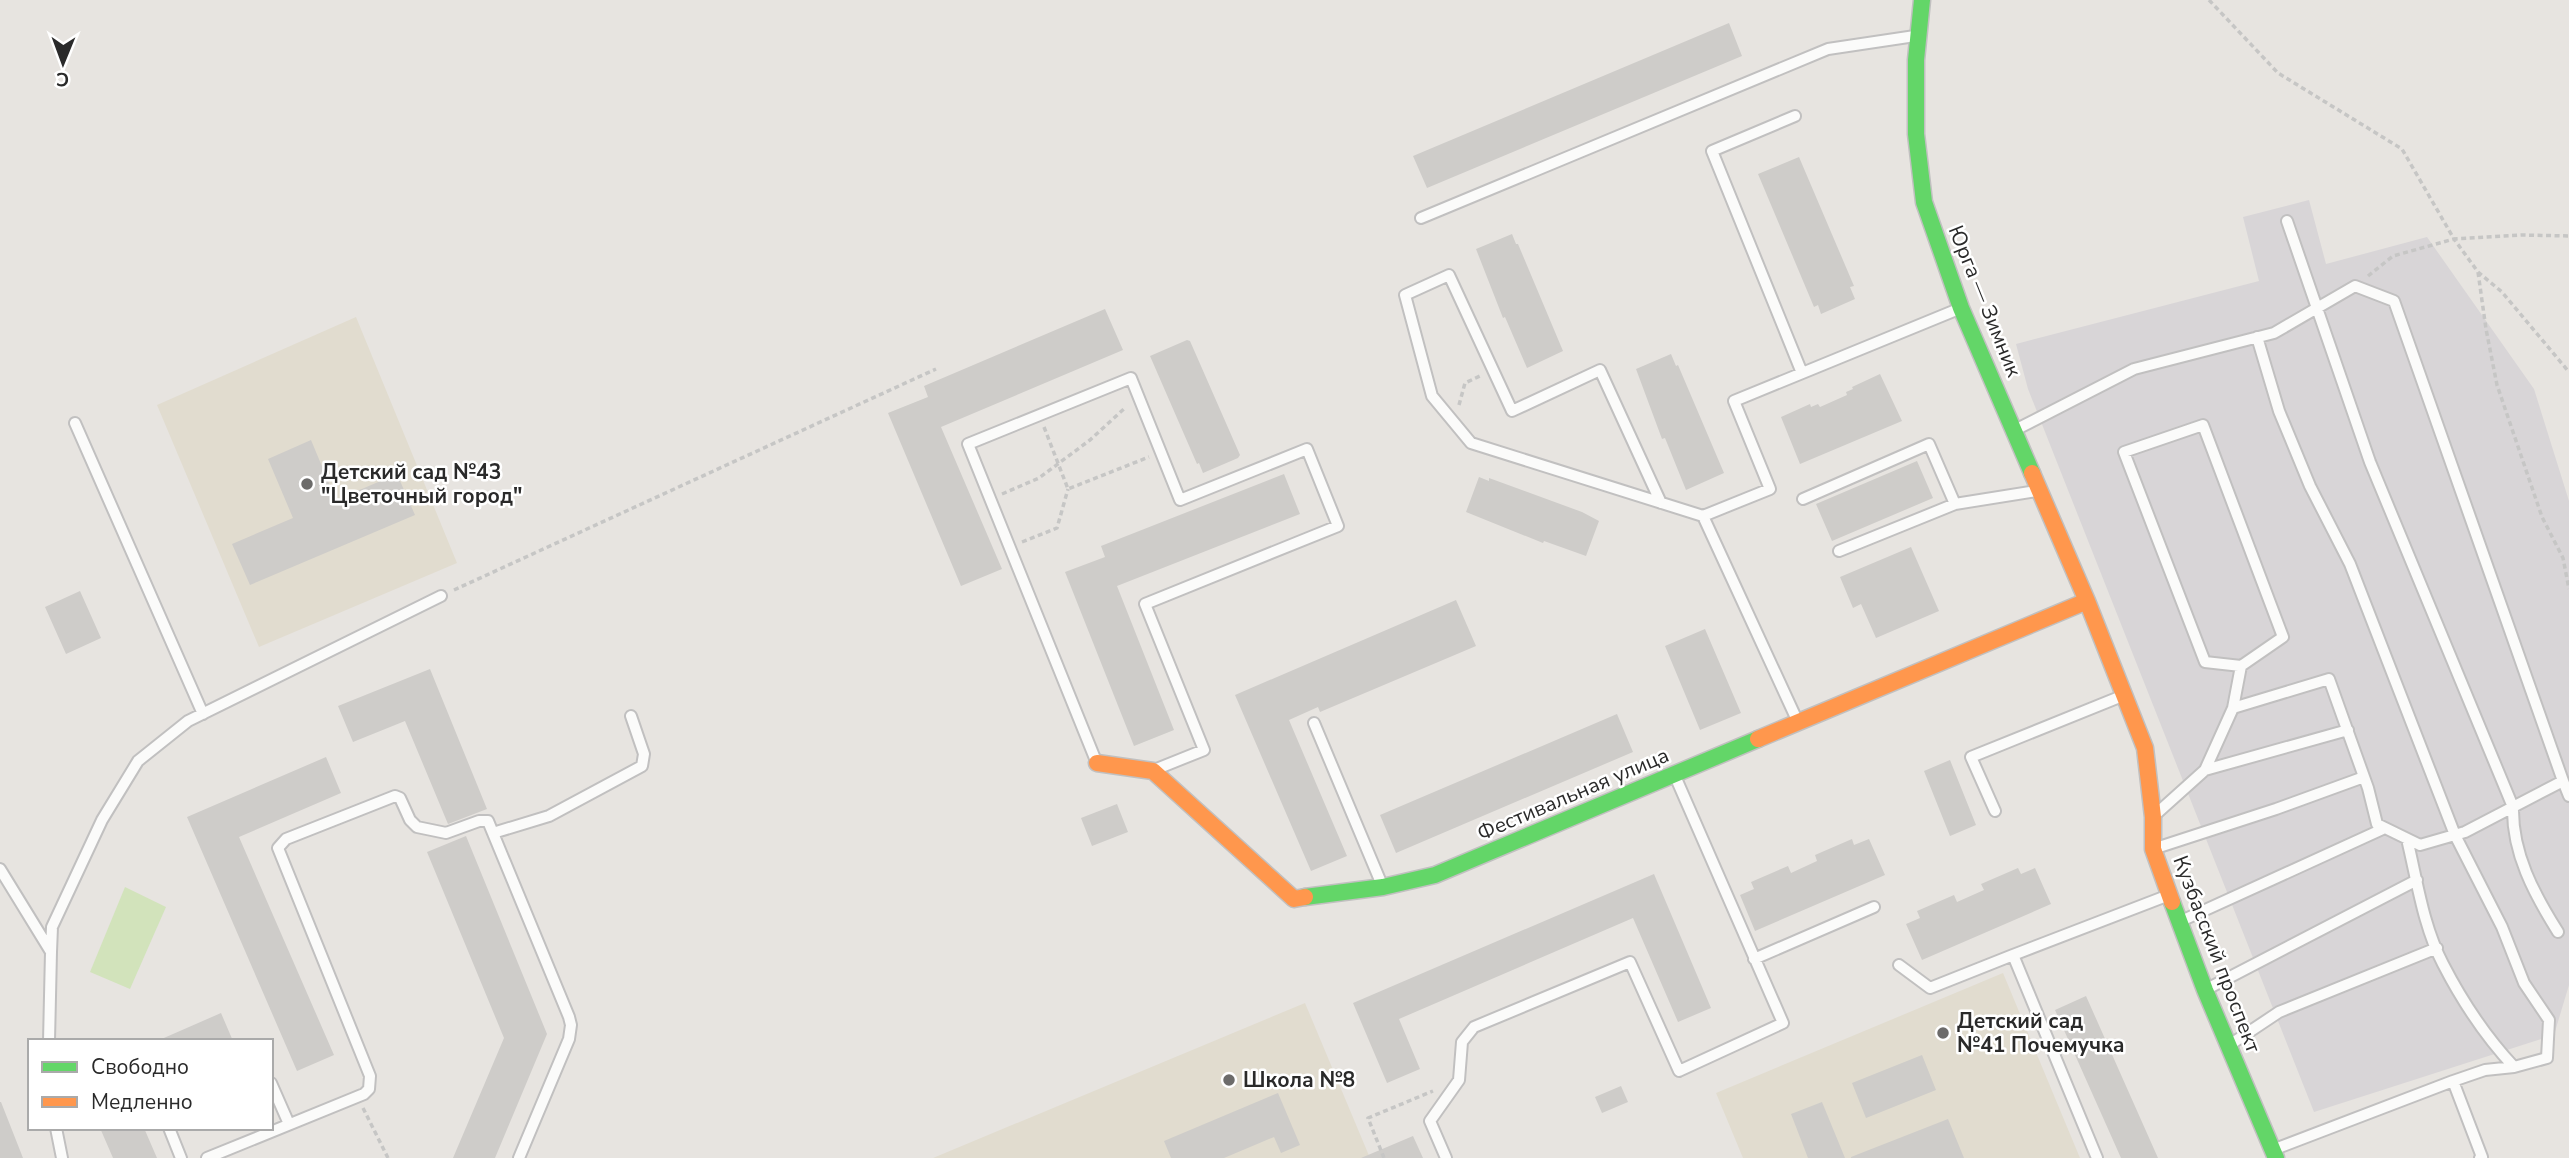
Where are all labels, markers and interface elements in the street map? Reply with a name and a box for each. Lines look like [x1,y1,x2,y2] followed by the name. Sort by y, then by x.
[28,28,98,98] north arrow
[56,66,69,92] text: С
[1942,221,2029,382] street label: Юрга — Зимник
[321,458,522,510] place label: Детский сад №43 "Цветочный город"
[299,476,315,492] marker: Детский сад №43 "Цветочный город"
[1473,741,1673,847] street label: Фестивальная улица
[2166,851,2268,1057] street label: Кузбасский проспект
[1957,1007,2125,1059] place label: Детский сад №41 Почемучка
[1935,1025,1951,1041] marker: Детский сад №41 Почемучка
[28,1039,273,1130] legend
[91,1053,189,1081] text: Свободно
[1243,1066,1355,1094] place label: Школа №8
[1221,1072,1237,1088] marker: Школа №8
[91,1088,193,1116] text: Медленно

